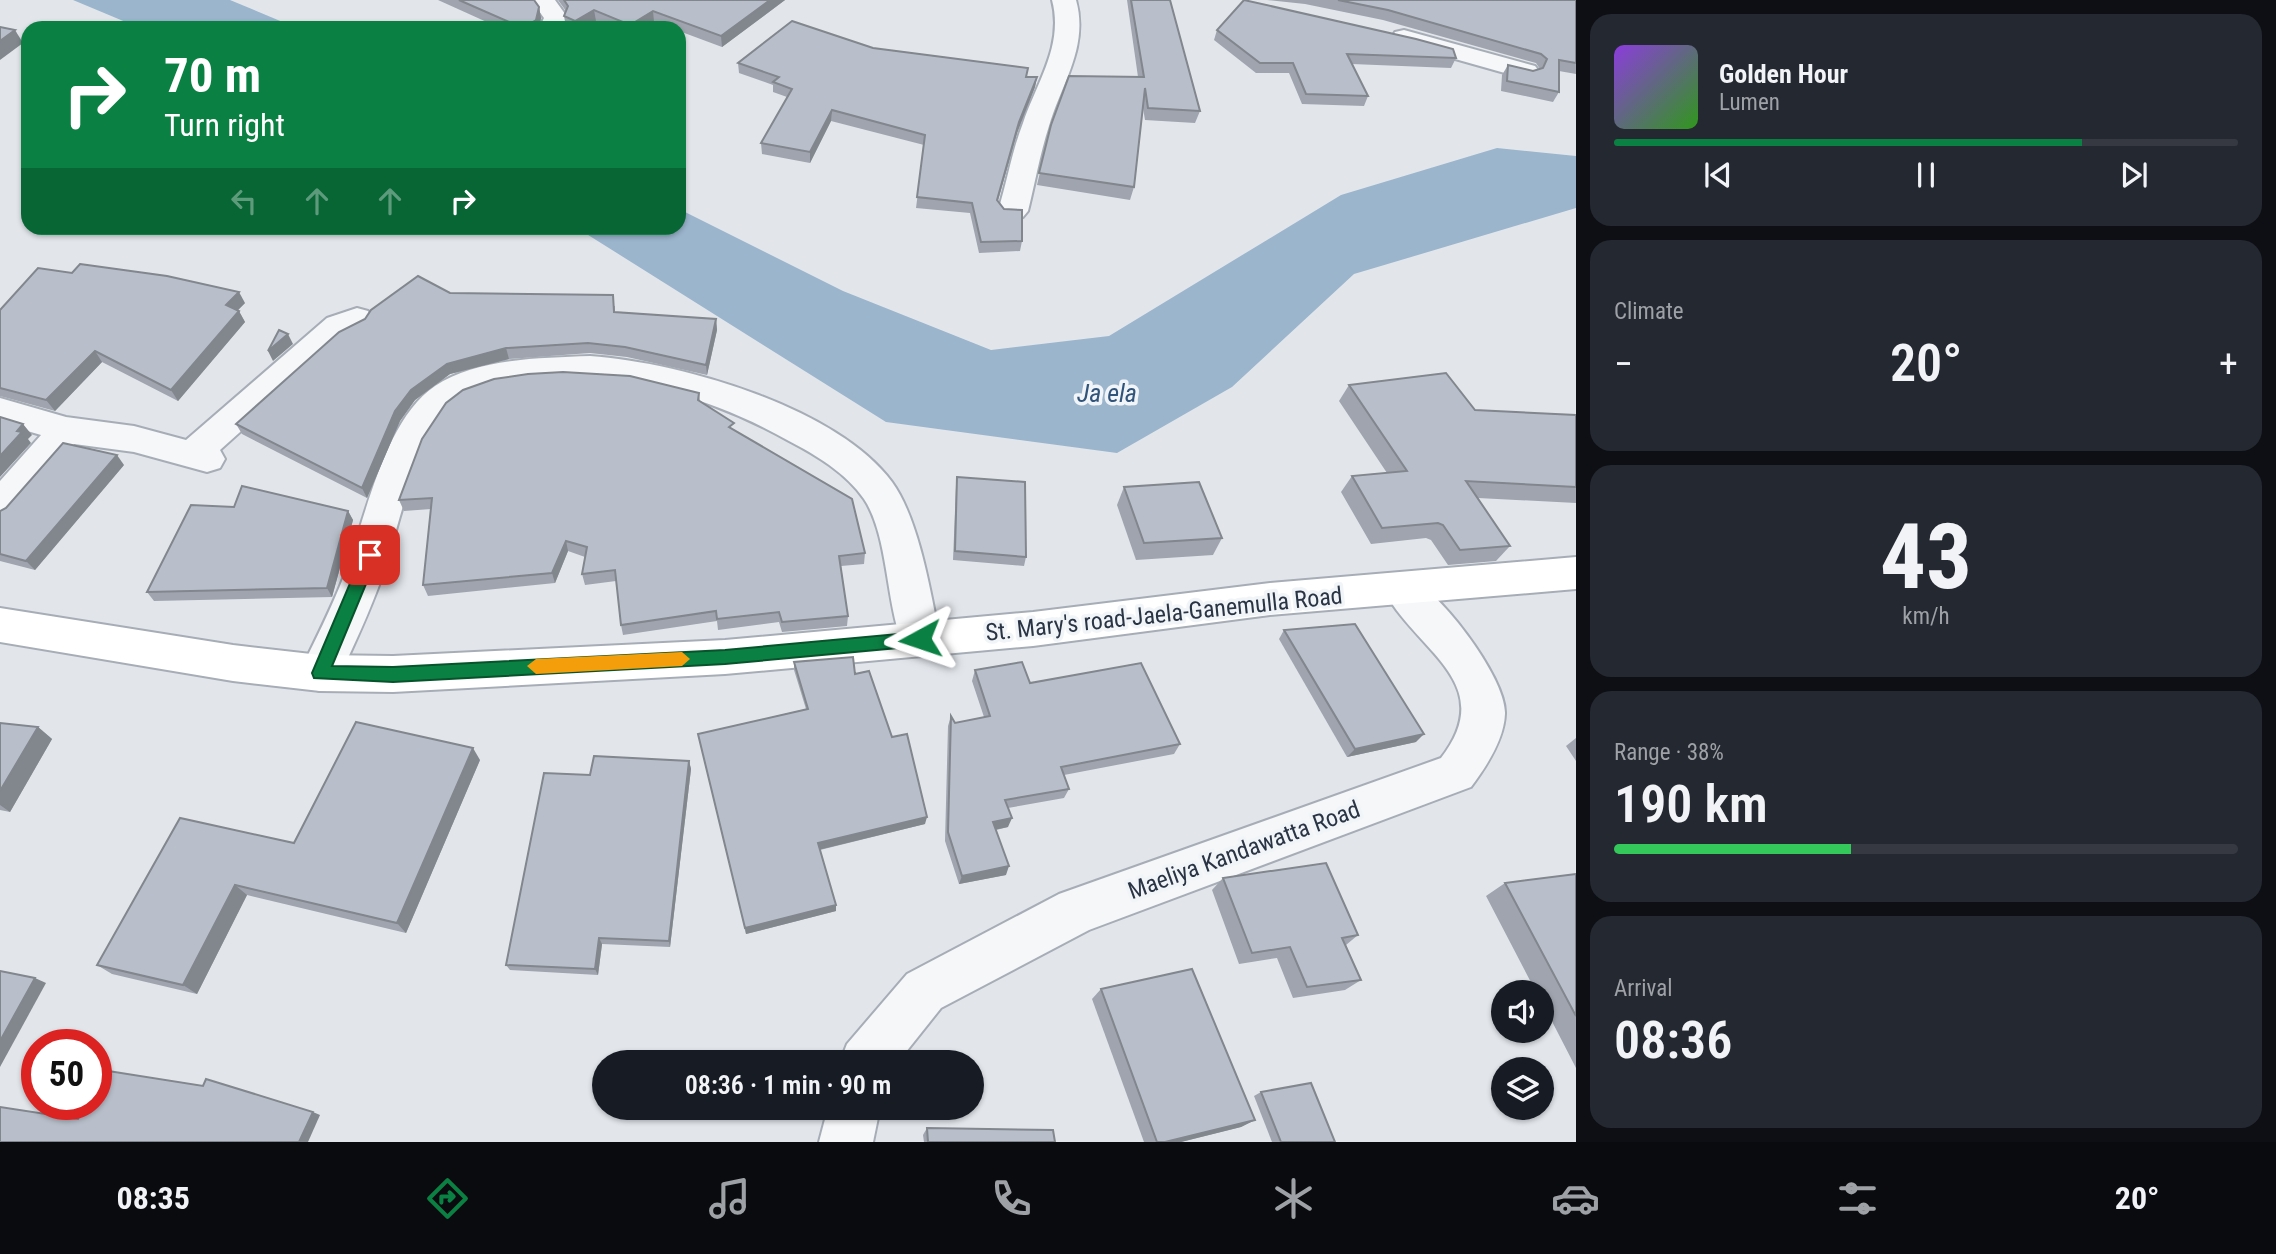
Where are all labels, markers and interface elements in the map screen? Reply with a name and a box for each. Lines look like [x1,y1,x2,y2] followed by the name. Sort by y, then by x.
[164,47,261,104] text: 70 m
[49,49,140,140] icon: right
[1719,59,1848,89] text: Golden Hour
[1719,89,1780,116] text: Lumen
[164,106,285,144] text: Turn right
[1699,156,1737,194] icon: previous
[1907,156,1945,194] icon: pause
[2115,156,2153,194] icon: next
[225,182,263,220] icon: left
[298,182,336,220] icon: ahead
[371,182,409,220] icon: ahead
[444,182,482,220] icon: right
[1614,298,1684,325] text: Climate
[1890,333,1962,394] text: 20°
[1614,342,1633,386] text: −
[2219,342,2238,386] text: +
[1077,378,1137,408] water label: Ja ela
[1880,504,1972,610] text: 43
[340,525,400,585] pin
[351,536,389,574] icon: arrive
[984,581,1344,647] street label: St. Mary's road-Jaela-Ganemulla Road
[883,602,957,676] position arrow
[1902,603,1950,630] text: km/h
[1614,739,1724,766] text: Range · 38%
[1614,774,1768,835] text: 190 km
[1124,795,1364,905] street label: Maeliya Kandawatta Road
[1614,975,1673,1002] text: Arrival
[1491,980,1554,1120] map controls
[1491,980,1554,1043] button: sound
[1614,1010,1732,1071] text: 08:36
[21,1029,112,1120] speed limit sign: 50
[1491,1057,1554,1120] button: layers
[685,1070,891,1100] text: 08:36 · 1 min · 90 m
[423,1174,472,1223] icon: directions
[705,1174,754,1223] icon: music
[987,1174,1036,1223] icon: phone
[1269,1174,1318,1223] icon: climate
[1551,1174,1600,1223] icon: car
[1833,1174,1882,1223] icon: filters
[116,1179,190,1217] text: 08:35
[2115,1179,2159,1217] text: 20°

